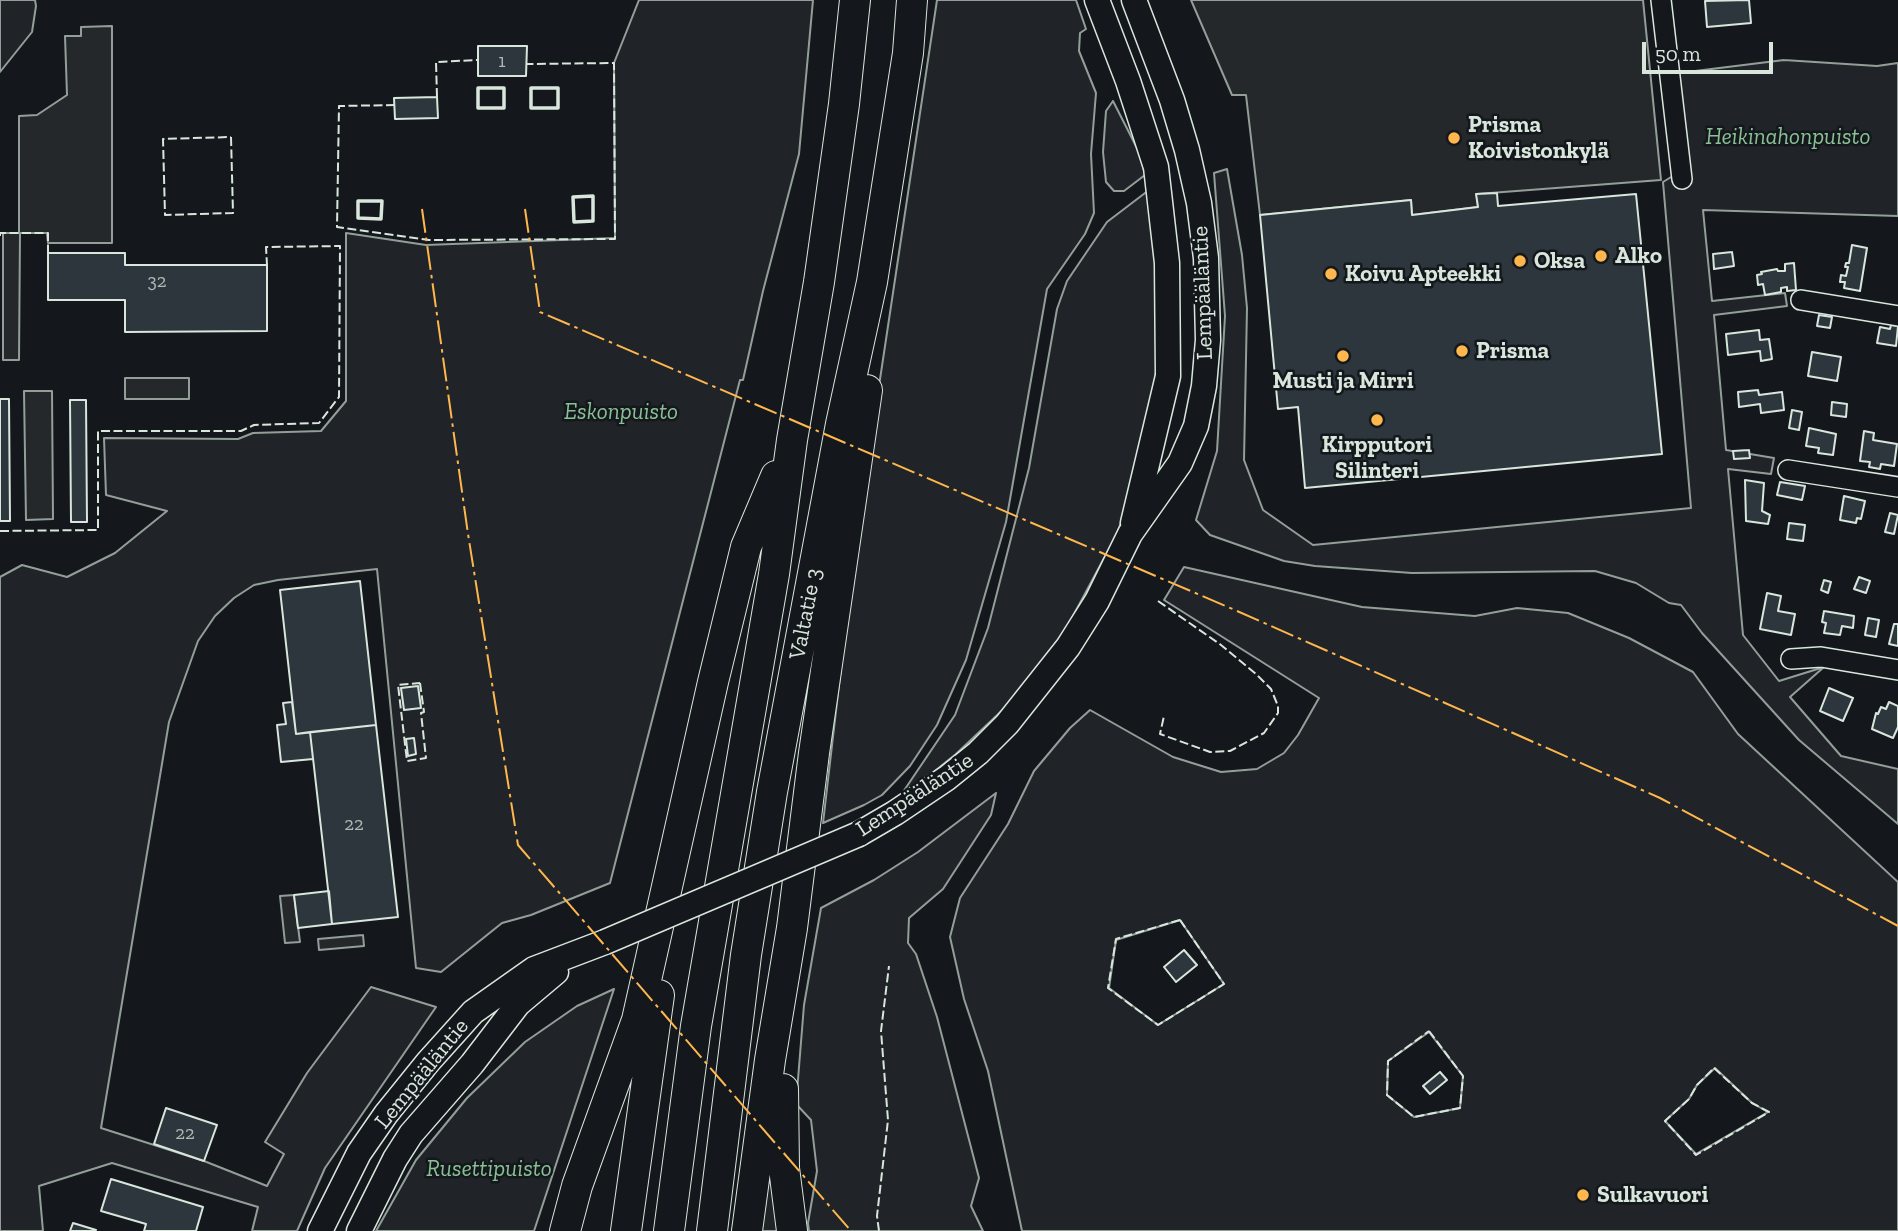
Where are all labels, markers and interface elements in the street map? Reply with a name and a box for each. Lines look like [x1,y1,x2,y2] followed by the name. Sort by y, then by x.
[1646,28,1777,72] scale bar
[1655,41,1701,66] text: 50 m
[498,51,506,73] house number: 1
[1468,111,1609,165] place label: Prisma Koivistonkylä
[1705,123,1871,151] park label: Heikinahonpuisto
[1446,130,1462,146] marker: Prisma Koivistonkylä
[1187,225,1219,361] street label: Lempääläntie
[1615,242,1662,270] place label: Alko
[1534,247,1585,275] place label: Oksa
[1593,248,1609,264] marker: Alko
[1512,253,1528,269] marker: Oksa
[1345,260,1501,288] place label: Koivu Apteekki
[1323,266,1339,282] marker: Koivu Apteekki
[147,271,167,293] house number: 32
[1476,337,1549,365] place label: Prisma
[1454,343,1470,359] marker: Prisma
[1335,348,1351,364] marker: Musti ja Mirri
[1272,367,1414,395] place label: Musti ja Mirri
[564,398,678,426] park label: Eskonpuisto
[1369,412,1385,428] marker: Kirpputori Silinteri
[1322,431,1432,485] place label: Kirpputori Silinteri
[784,566,828,662] street label: Valtatie 3
[851,747,979,843] street label: Lempääläntie
[344,814,364,836] house number: 22
[369,1013,475,1135] street label: Lempääläntie
[175,1123,195,1145] house number: 22
[426,1155,552,1183] park label: Rusettipuisto
[1597,1181,1708,1209] place label: Sulkavuori
[1575,1187,1591,1203] marker: Sulkavuori

